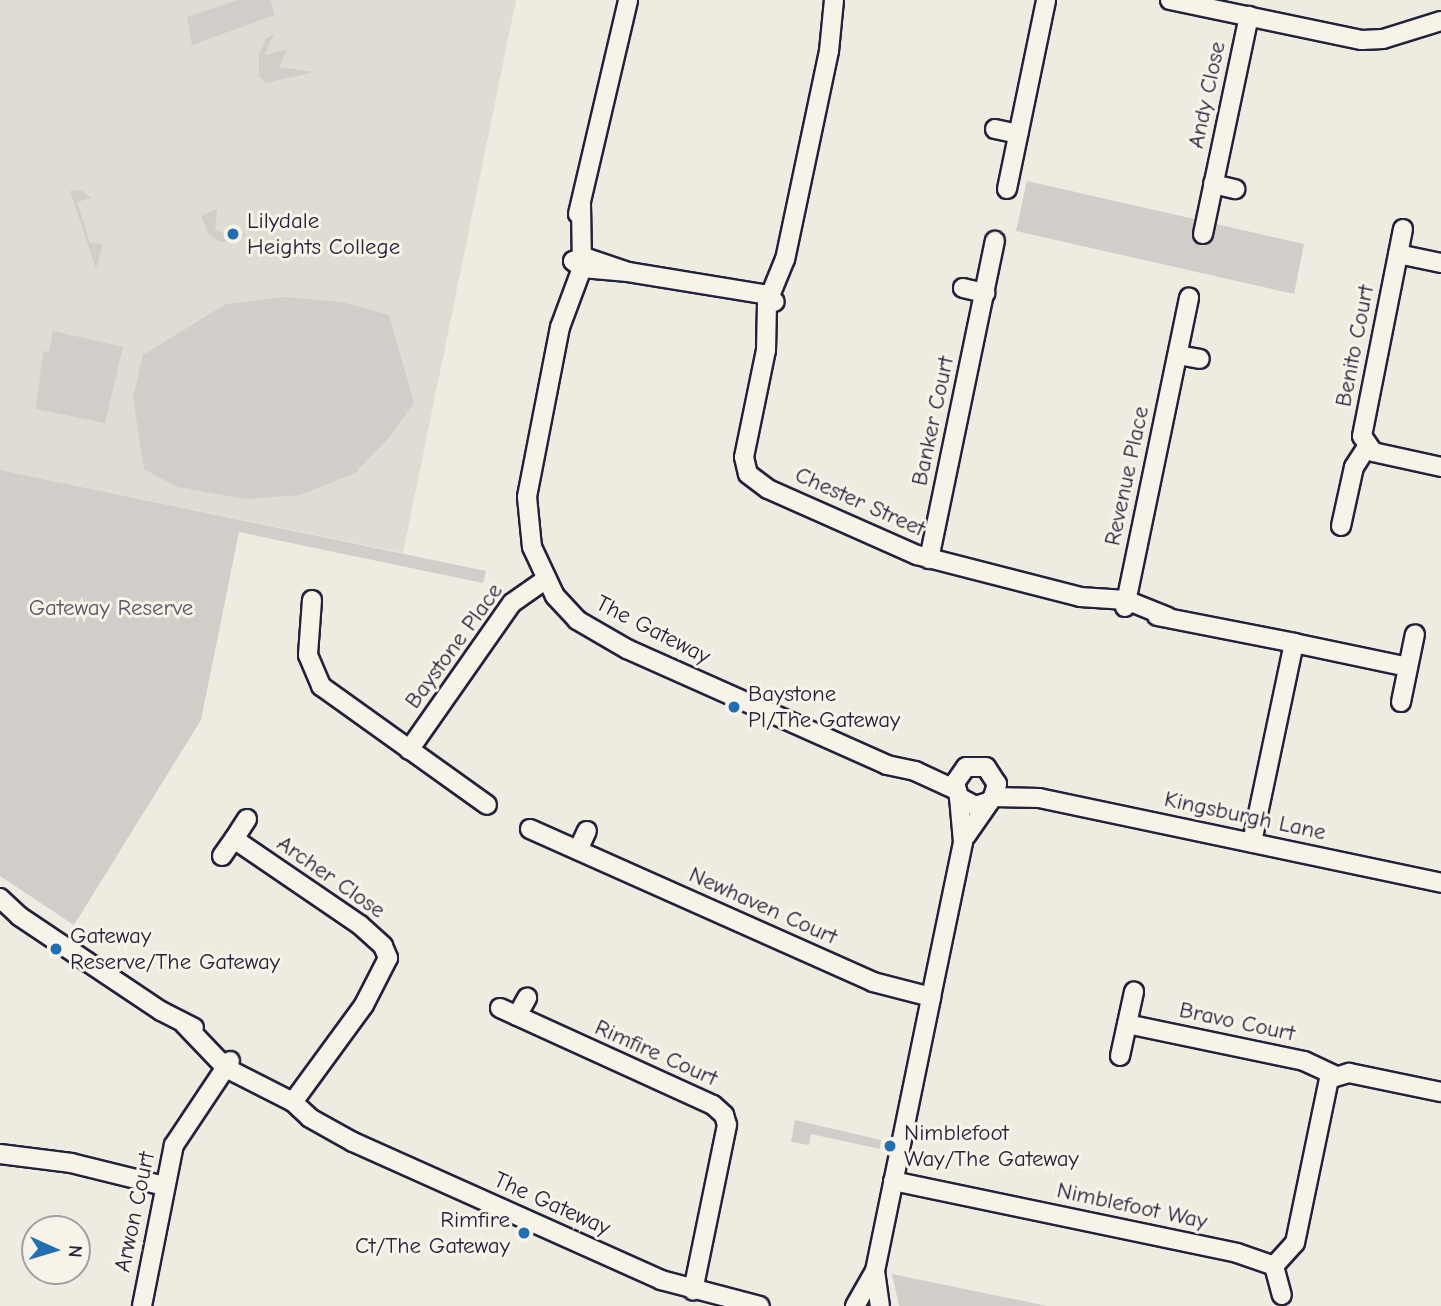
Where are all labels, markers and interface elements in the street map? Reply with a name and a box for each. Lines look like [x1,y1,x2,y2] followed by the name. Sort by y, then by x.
[1182,39,1232,151] street label: Andy Close
[247,207,400,261] place label: Lilydale Heights College
[225,226,241,242] marker: Lilydale Heights College
[1330,283,1380,409] street label: Benito Court
[906,354,960,488] street label: Banker Court
[1099,404,1155,548] street label: Revenue Place
[791,461,929,543] street label: Chester Street
[399,578,509,714] street label: Baystone Place
[591,589,715,671] street label: The Gateway
[29,594,193,622] park label: Gateway Reserve
[748,680,900,734] place label: Baystone Pl/The Gateway
[726,699,742,715] marker: Baystone Pl/The Gateway
[1162,785,1328,847] street label: Kingsburgh Lane
[272,830,390,924] street label: Archer Close
[685,861,841,951] street label: Newhaven Court
[70,922,280,976] place label: Gateway Reserve/The Gateway
[48,941,64,957] marker: Gateway Reserve/The Gateway
[1177,996,1297,1048] street label: Bravo Court
[590,1014,722,1092] street label: Rimfire Court
[904,1119,1079,1173] place label: Nimblefoot Way/The Gateway
[882,1138,898,1154] marker: Nimblefoot Way/The Gateway
[109,1149,161,1275] street label: Arwon Court
[489,1166,615,1242] street label: The Gateway
[1054,1177,1210,1235] street label: Nimblefoot Way
[355,1206,510,1260] place label: Rimfire Ct/The Gateway
[21,1215,91,1285] north arrow
[516,1225,532,1241] marker: Rimfire Ct/The Gateway
[64,1244,86,1258] text: N

